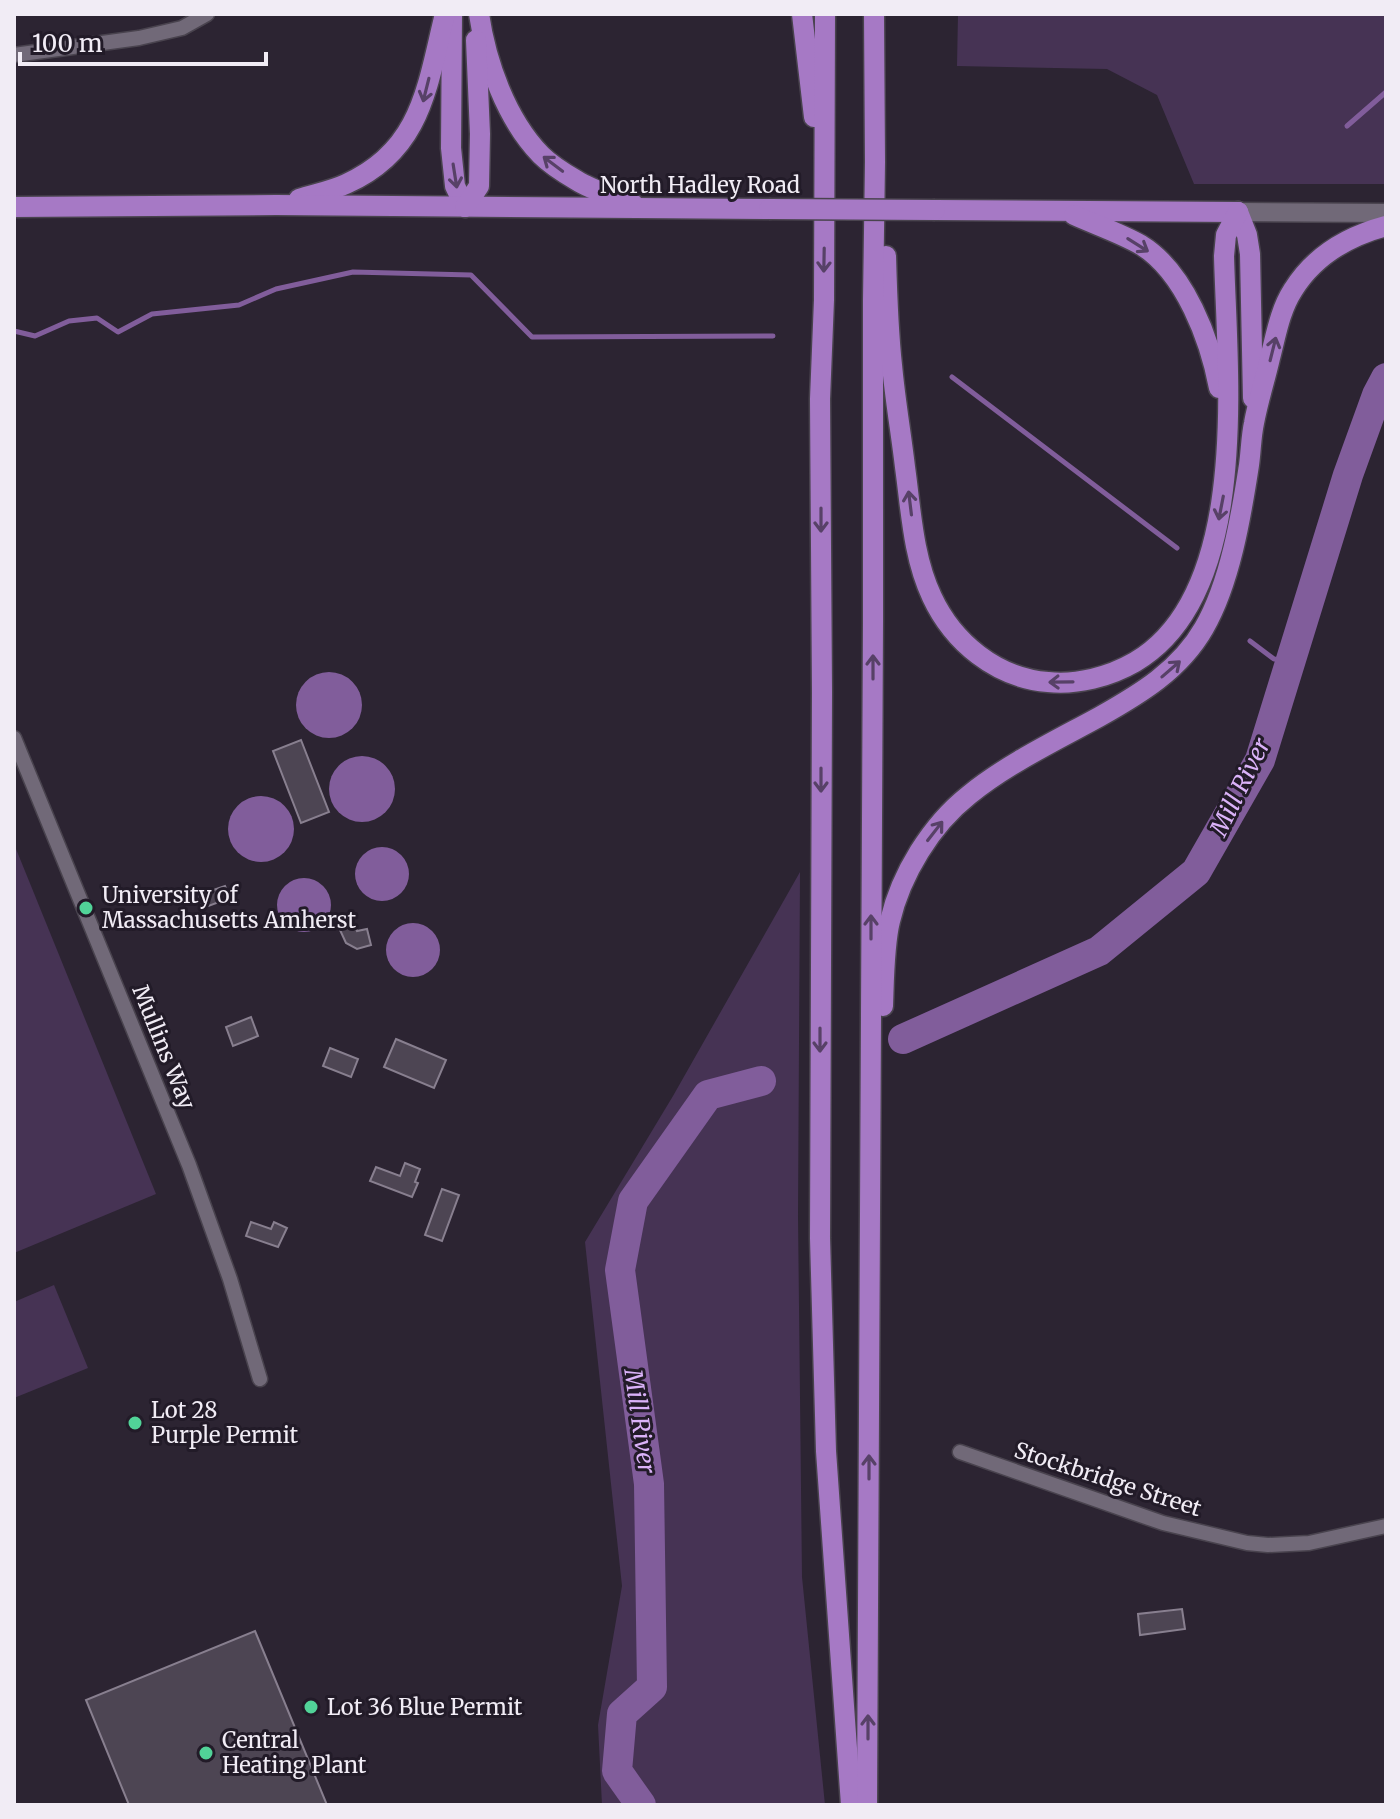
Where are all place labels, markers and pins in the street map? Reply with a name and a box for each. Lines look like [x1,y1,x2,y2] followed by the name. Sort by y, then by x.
[102,881,356,934] place label: University of Massachusetts Amherst
[77,899,95,917] marker: University of Massachusetts Amherst
[151,1396,299,1449] place label: Lot 28 Purple Permit
[126,1414,144,1432] marker: Lot 28 Purple Permit
[327,1693,523,1721] place label: Lot 36 Blue Permit
[302,1698,320,1716] marker: Lot 36 Blue Permit
[222,1726,367,1779] place label: Central Heating Plant
[197,1744,215,1762] marker: Central Heating Plant

